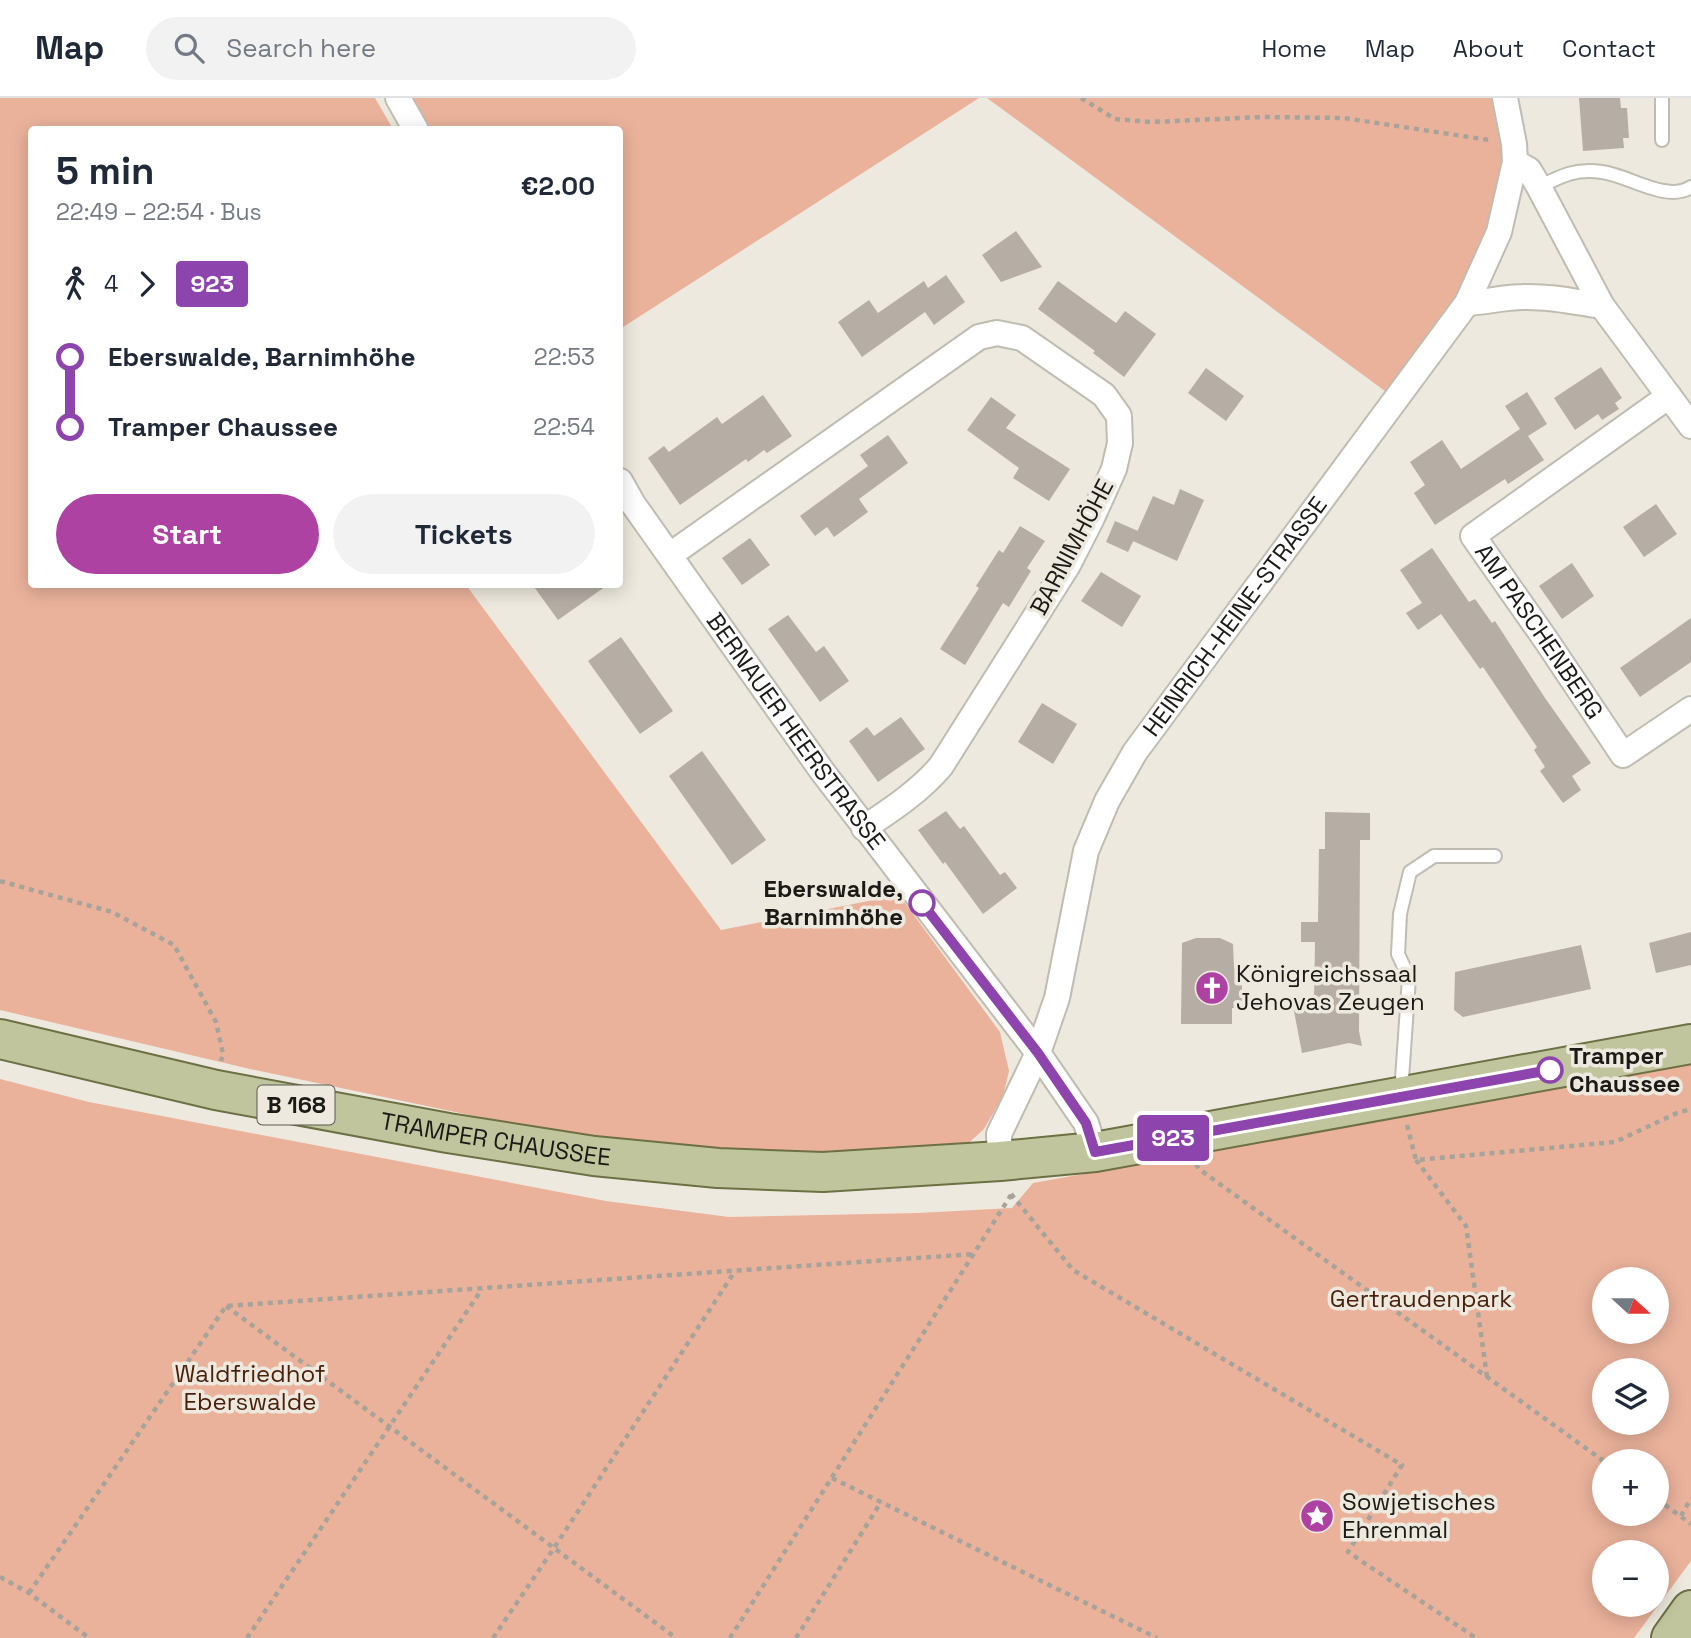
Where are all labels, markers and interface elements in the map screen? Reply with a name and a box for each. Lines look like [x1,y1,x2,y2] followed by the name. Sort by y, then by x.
[146,17,636,80] search box
[35,27,104,69] text: Map
[170,29,208,67] icon: search
[226,31,376,65] text: Search here
[1261,33,1327,64] text: Home
[1365,33,1415,64] text: Map
[1453,33,1524,64] text: About
[1562,33,1656,64] text: Contact
[56,147,154,195] text: 5 min
[521,169,595,203] text: €2.00
[56,197,262,227] text: 22:49 – 22:54 · Bus
[56,265,94,303] icon: walk
[128,265,166,303] icon: forward
[190,268,234,299] text: 923
[104,269,118,299] text: 4
[108,340,416,374] text: Eberswalde, Barnimhöhe
[534,342,595,372] text: 22:53
[108,410,338,444] text: Tramper Chaussee
[533,412,595,442] text: 22:54
[1023,473,1120,620] street label: BARNIMHÖHE
[1136,490,1334,742] street label: HEINRICH-HEINE-STRASSE
[56,494,319,574] button: Start
[333,494,595,574] button: Tickets
[1468,538,1610,725] street label: AM PASCHENBERG
[700,607,893,856] street label: BERNAUER HEERSTRASSE
[764,873,903,932] place label: Eberswalde, Barnimhöhe
[909,890,935,916] marker: Eberswalde, Barnimhöhe
[1236,958,1425,1017] place label: Königreichssaal Jehovas Zeugen
[1193,969,1231,1007] church icon: Königreichssaal Jehovas Zeugen
[1569,1040,1680,1099] place label: Tramper Chaussee
[1537,1057,1563,1083] marker: Tramper Chaussee
[258,1086,334,1124] road number: B 168
[378,1105,612,1173] street label: TRAMPER CHAUSSEE
[1133,1115,1213,1161] line badge: 923
[1151,1122,1195,1153] text: 923
[1592,1267,1670,1344] north arrow
[1592,1267,1669,1617] map controls
[1330,1283,1512,1314] park label: Gertraudenpark
[175,1358,325,1417] park label: Waldfriedhof Eberswalde
[1592,1358,1669,1435] button: layers
[1592,1449,1669,1526] button: +
[1342,1486,1496,1545] place label: Sowjetisches Ehrenmal
[1298,1497,1336,1535] place icon: Sowjetisches Ehrenmal
[1592,1540,1669,1617] button: −

